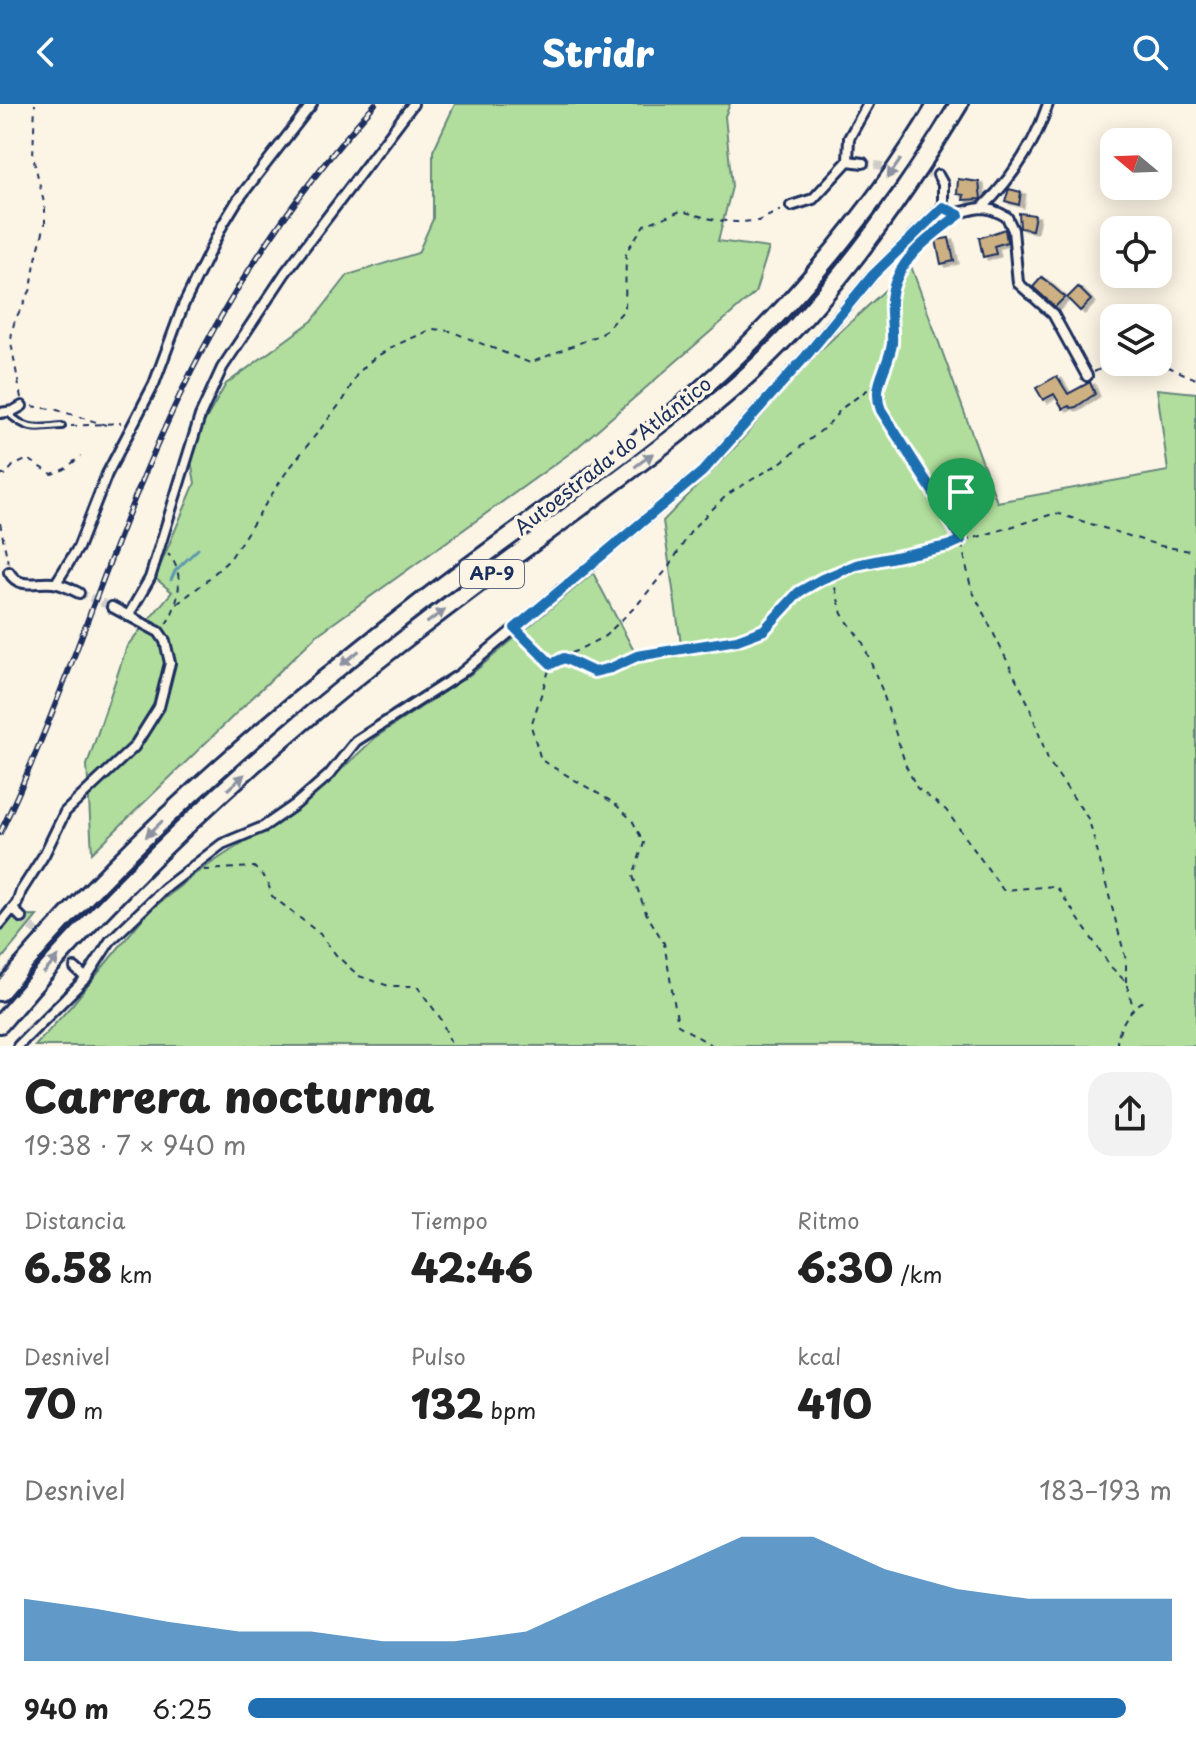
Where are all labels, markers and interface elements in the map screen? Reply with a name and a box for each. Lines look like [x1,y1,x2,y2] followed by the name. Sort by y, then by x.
[542,25,654,79] text: Stridr
[24,30,68,74] icon: back
[1128,30,1172,74] icon: search
[1100,128,1172,200] north arrow
[1100,128,1172,376] map controls
[887,158,902,179] one-way arrow
[1100,216,1172,288] button: locate
[1100,304,1172,376] button: layers
[507,369,717,542] street label: Autoestrada do Atlántico
[633,452,655,468] one-way arrow
[927,458,995,540] pin
[939,470,983,514] icon: arrive
[460,560,524,588] road number: AP-9
[426,609,446,625] one-way arrow
[340,649,360,666] one-way arrow
[226,773,246,791] one-way arrow
[145,819,164,838] one-way arrow
[42,955,60,974] one-way arrow
[24,1062,435,1128] text: Carrera nocturna
[1088,1072,1172,1156] button: share
[24,1125,246,1164] text: 19:38 · 7 × 940 m
[24,1203,126,1236] text: Distancia
[411,1203,488,1236] text: Tiempo
[797,1203,859,1236] text: Ritmo
[24,1236,112,1297] text: 6.58
[411,1236,533,1297] text: 42:46
[797,1236,893,1297] text: 6:30
[112,1257,153,1290] text: km
[893,1257,943,1290] text: /km
[24,1339,110,1372] text: Desnivel
[411,1339,466,1372] text: Pulso
[797,1339,841,1372] text: kcal
[24,1372,76,1433] text: 70
[411,1372,484,1433] text: 132
[797,1372,872,1433] text: 410
[76,1393,103,1426] text: m
[484,1393,536,1426] text: bpm
[24,1470,125,1509] text: Desnivel
[1039,1470,1172,1509] text: 183–193 m
[24,1689,109,1728] text: 940 m
[152,1689,212,1728] text: 6:25

